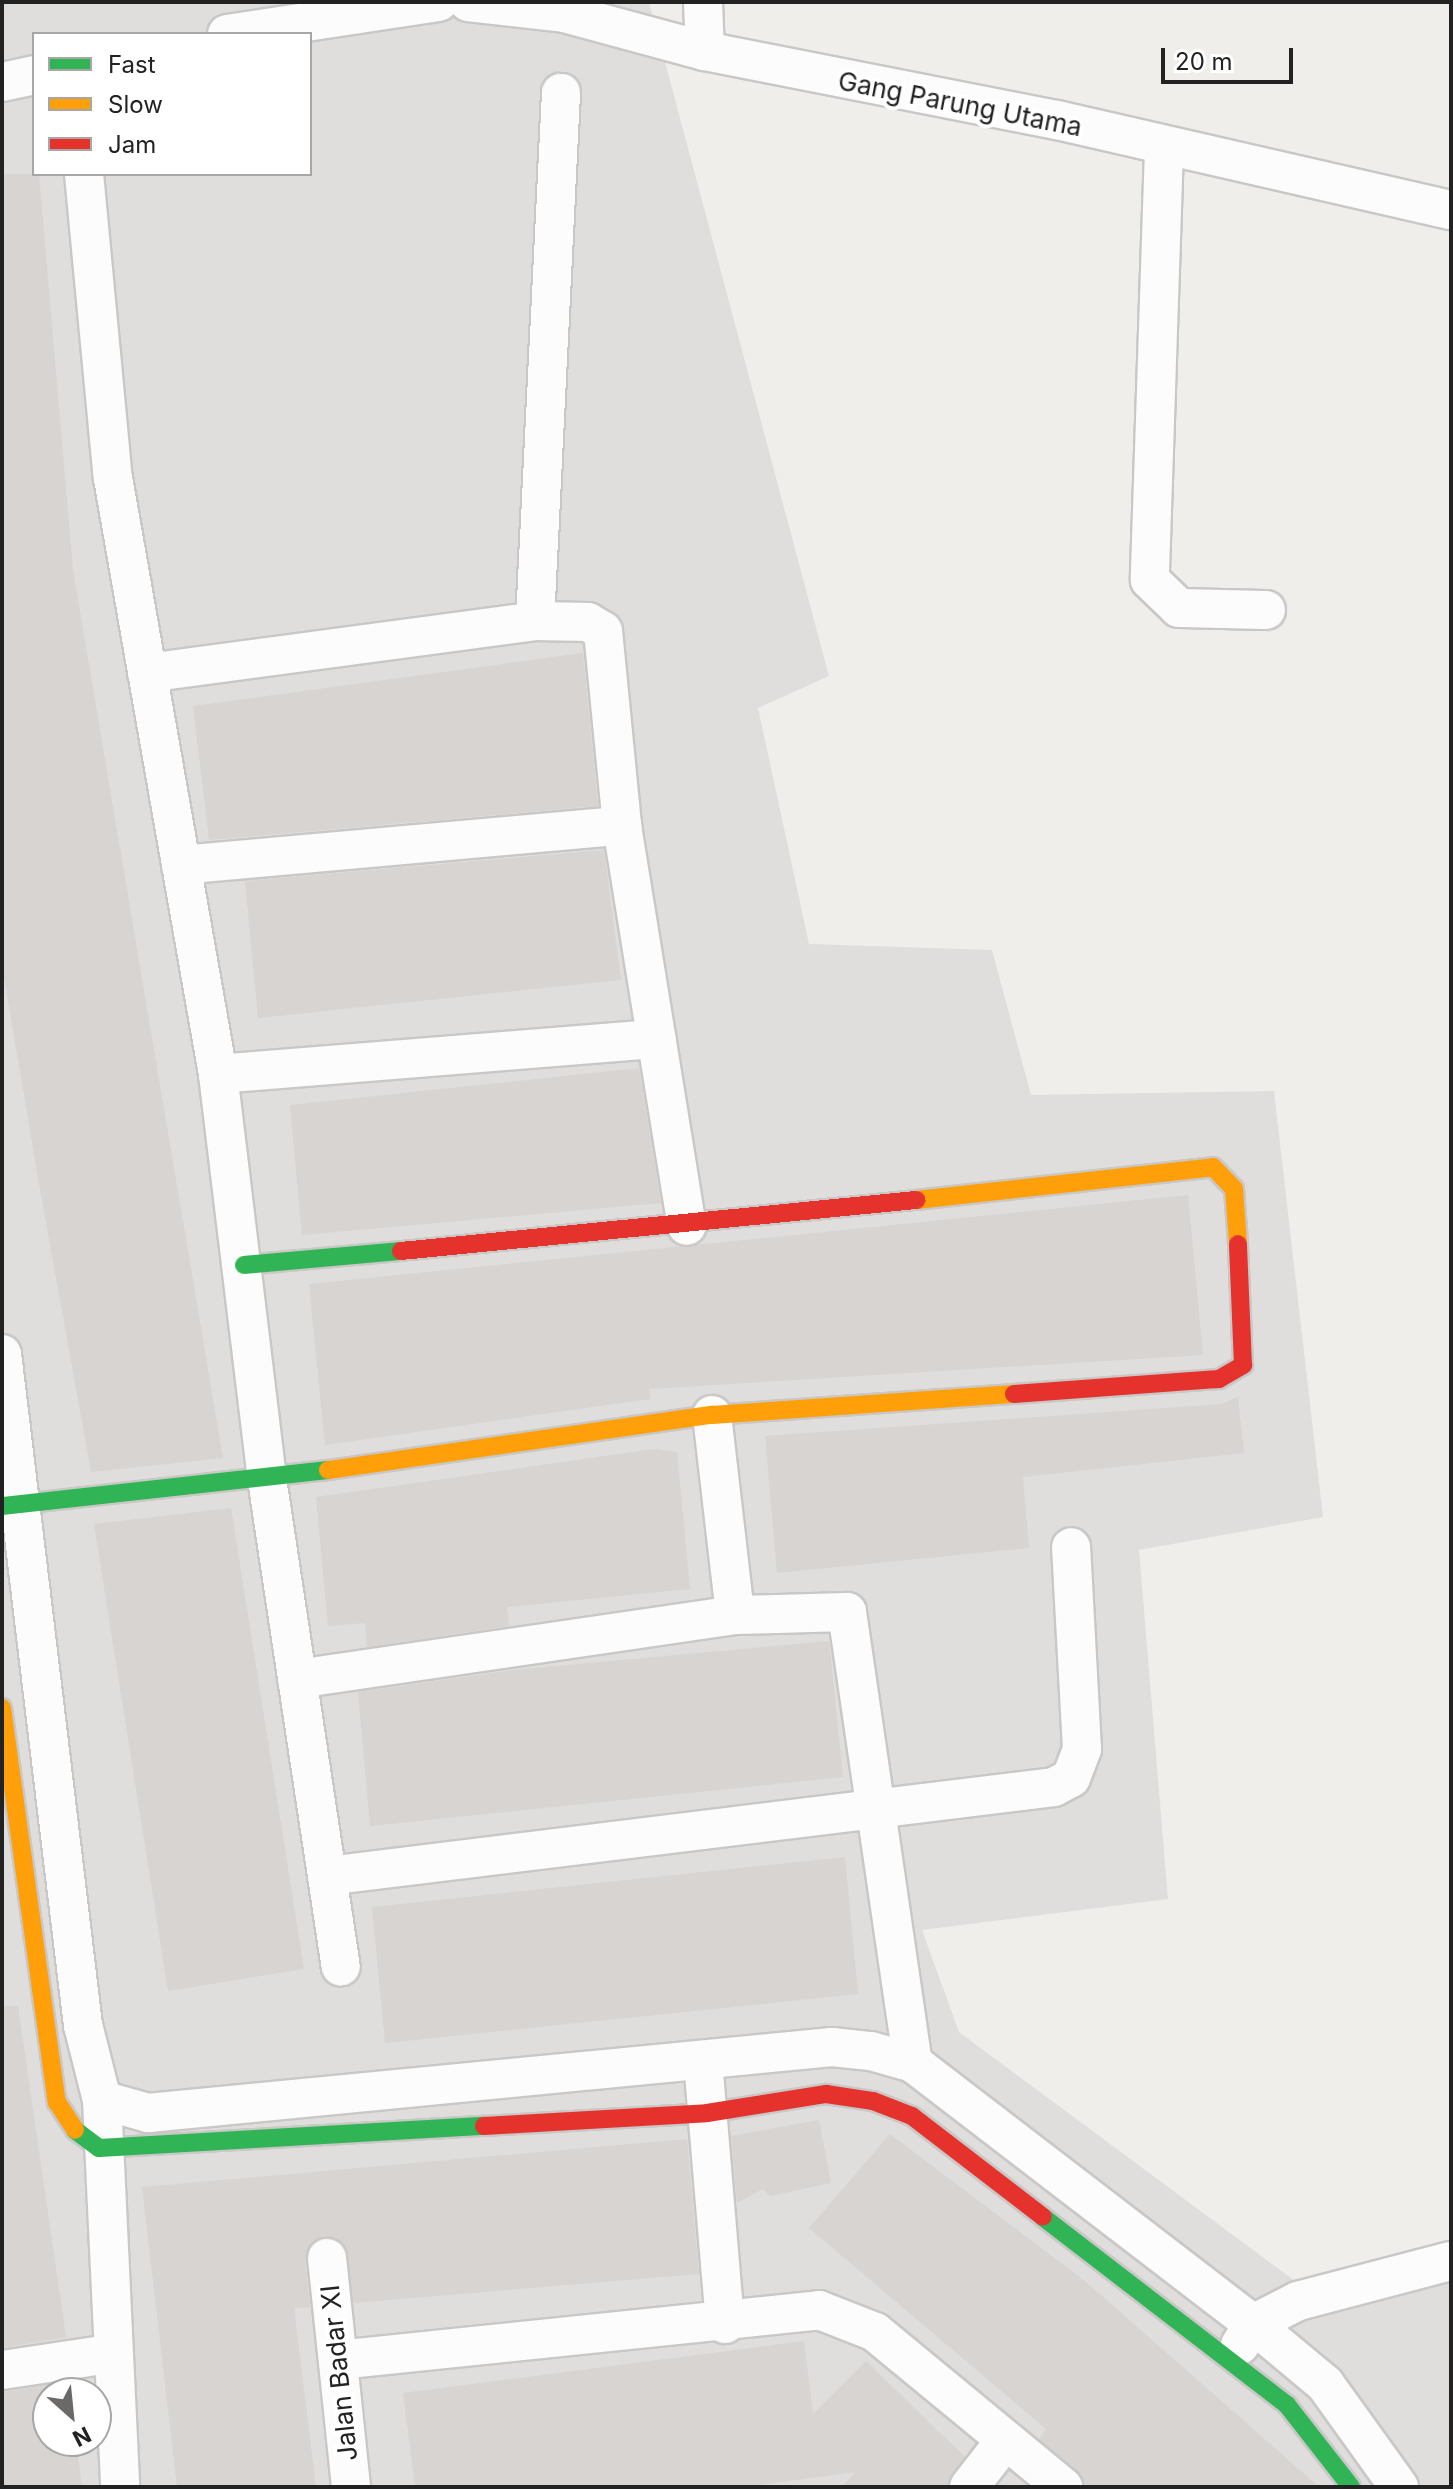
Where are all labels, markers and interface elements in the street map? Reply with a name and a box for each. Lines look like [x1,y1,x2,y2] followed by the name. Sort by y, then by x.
[32,32,312,176] legend
[1165,32,1297,82] scale bar
[1175,47,1233,76] text: 20 m
[108,50,156,79] text: Fast
[836,65,1084,143] street label: Gang Parung Utama
[108,90,163,119] text: Slow
[108,130,156,159] text: Jam
[314,2283,364,2463] street label: Jalan Badar XI
[32,2377,112,2457] north arrow
[69,2421,95,2452] text: N

